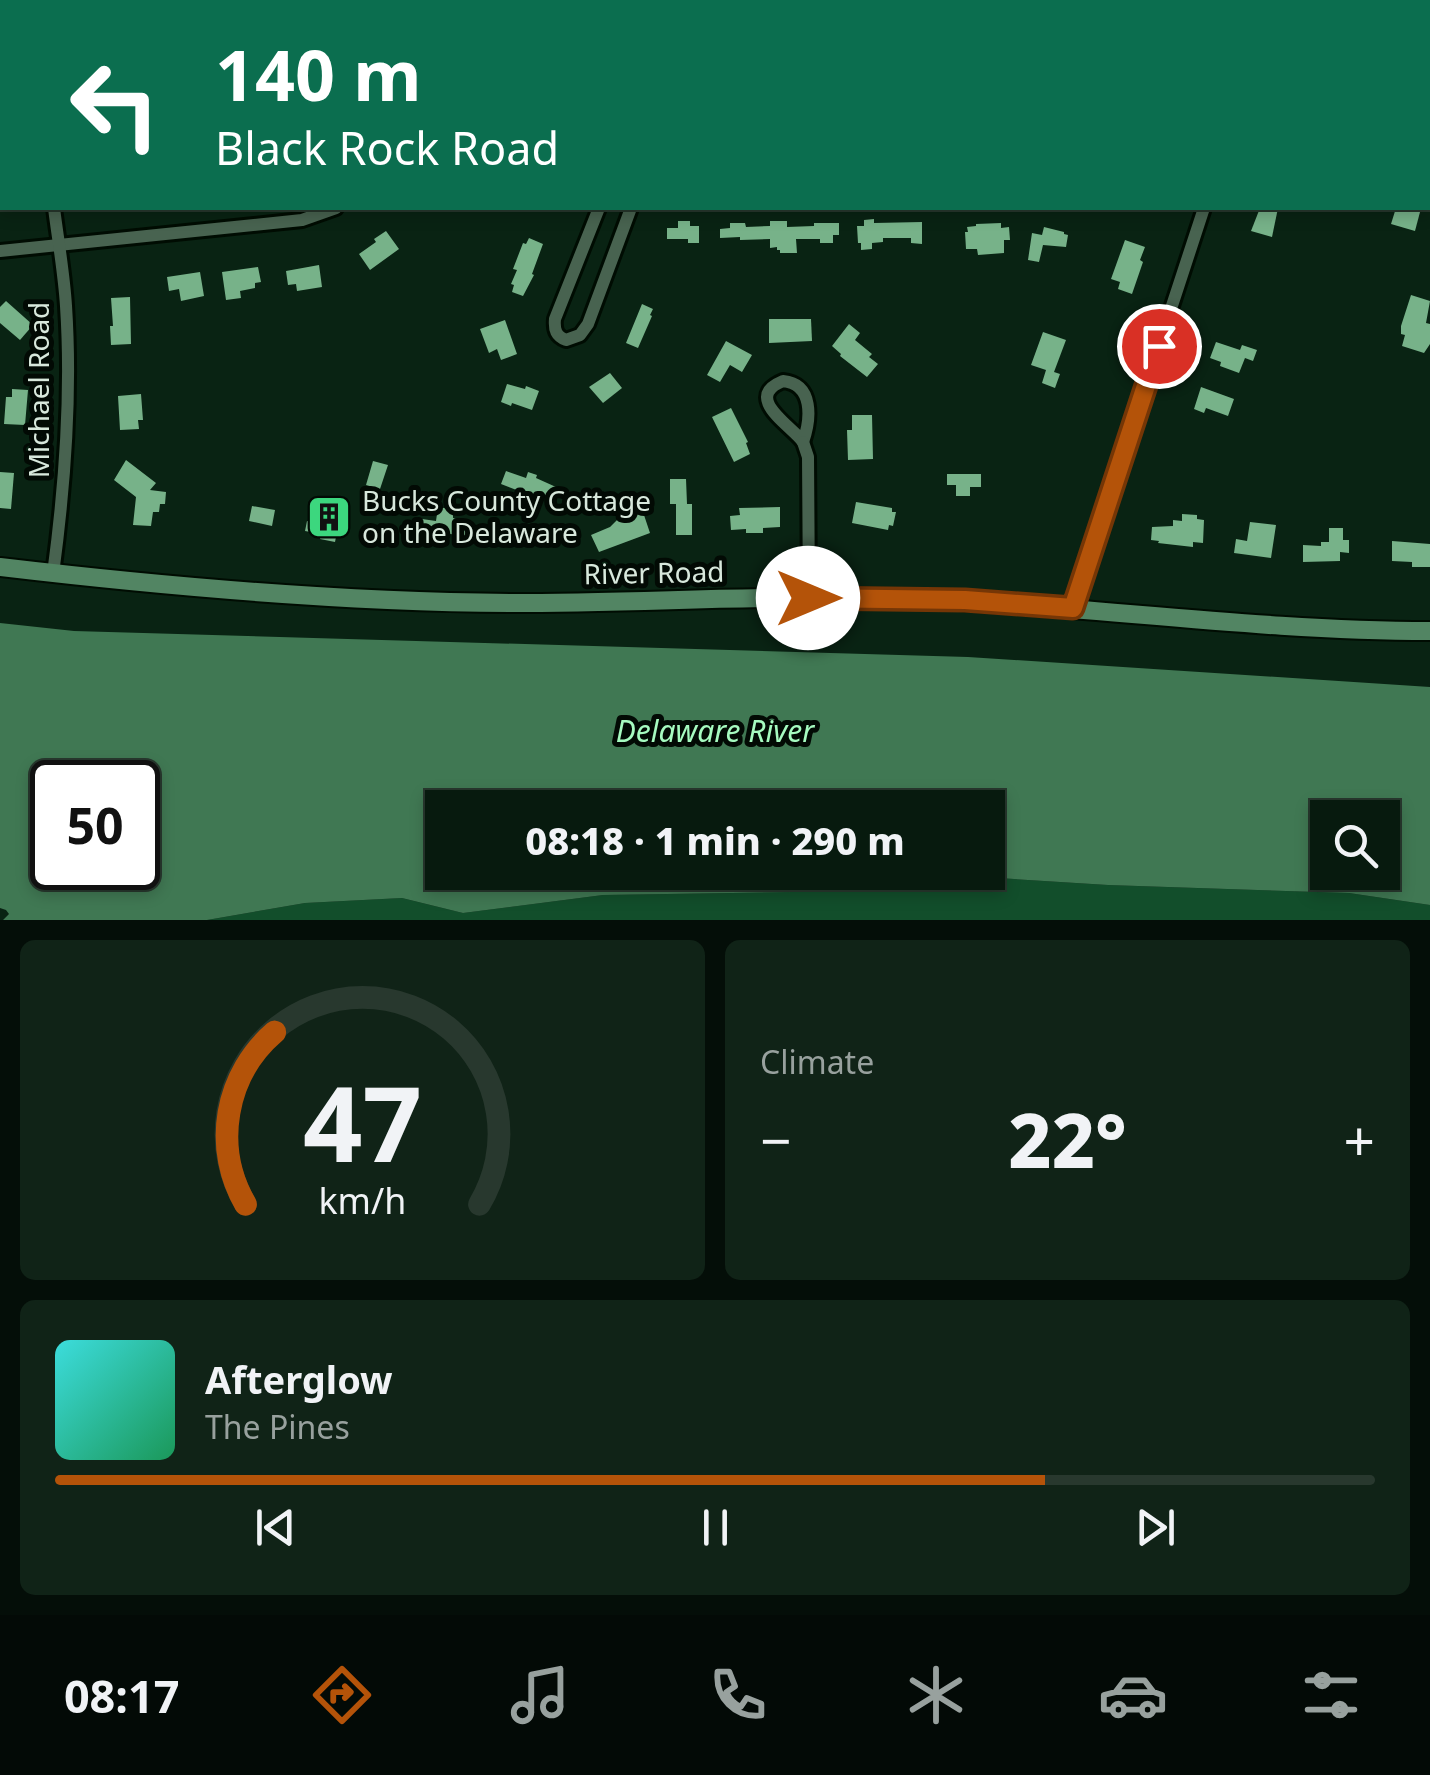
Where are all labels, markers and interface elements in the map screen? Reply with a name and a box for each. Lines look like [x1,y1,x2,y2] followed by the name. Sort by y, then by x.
[215,26,422,122] text: 140 m
[50,40,180,170] icon: left
[215,117,559,178] text: Black Rock Road
[19,302,57,478] street label: Michael Road
[1117,304,1202,389] pin
[1132,319,1187,374] icon: arrive
[362,481,651,551] place label: Bucks County Cottage on the Delaware
[306,494,352,540] building icon: Bucks County Cottage on the Delaware
[756,546,860,650] position arrow
[583,552,725,592] street label: River Road
[616,710,815,751] water label: Delaware River
[30,760,160,890] speed limit sign: 50
[1310,800,1400,890] map controls
[1310,800,1400,890] button: search
[525,814,905,866] text: 08:18 · 1 min · 290 m
[760,1040,874,1083] text: Climate
[303,1051,422,1192] text: 47
[1008,1088,1127,1190] text: 22°
[760,1102,791,1177] text: −
[1344,1102,1375,1177] text: +
[319,1176,406,1224] text: km/h
[205,1353,393,1405] text: Afterglow
[205,1405,350,1448] text: The Pines
[248,1500,303,1555] icon: previous
[688,1500,743,1555] icon: pause
[1128,1500,1183,1555] icon: next
[307,1660,377,1730] icon: directions
[505,1660,575,1730] icon: music
[703,1660,773,1730] icon: phone
[901,1660,971,1730] icon: climate
[1098,1660,1168,1730] icon: car
[1296,1660,1366,1730] icon: filters
[64,1665,179,1726] text: 08:17

